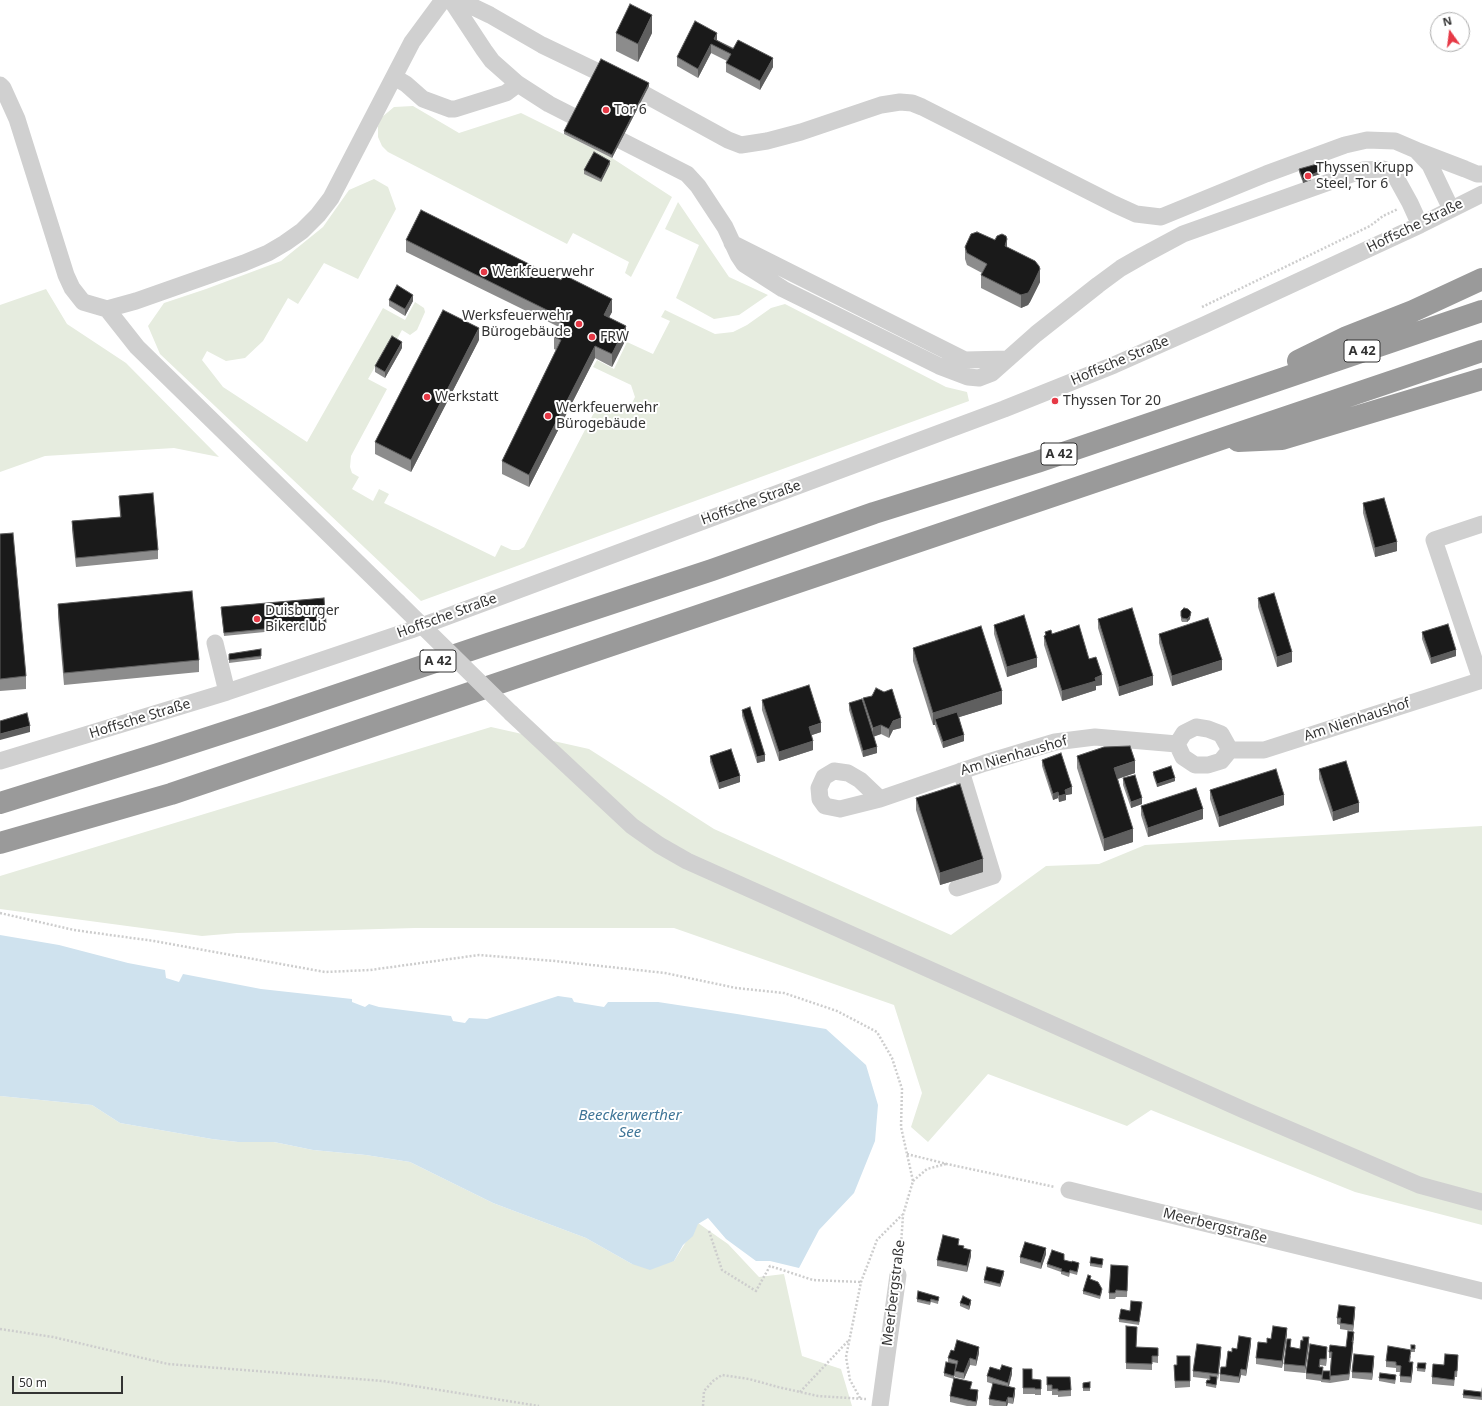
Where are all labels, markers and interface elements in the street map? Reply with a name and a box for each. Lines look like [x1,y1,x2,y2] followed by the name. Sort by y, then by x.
[1430,12,1470,52] north arrow
[1441,12,1453,29] text: N
[614,102,647,118] place label: Tor 6
[601,105,611,115] marker: Tor 6
[1316,160,1413,192] place label: Thyssen Krupp Steel, Tor 6
[1303,171,1313,181] marker: Thyssen Krupp Steel, Tor 6
[1364,195,1466,257] street label: Hoffsche Straße
[492,264,594,280] place label: Werkfeuerwehr
[479,267,489,277] marker: Werkfeuerwehr
[462,308,571,340] place label: Werksfeuerwehr Bürogebäude
[574,319,584,329] marker: Werksfeuerwehr Bürogebäude
[600,329,629,345] place label: FRW
[587,332,597,342] marker: FRW
[1068,333,1172,389] street label: Hoffsche Straße
[1344,340,1380,362] road number: A 42
[435,389,499,405] place label: Werkstatt
[422,392,432,402] marker: Werkstatt
[1063,393,1161,409] place label: Thyssen Tor 20
[1050,396,1060,406] marker: Thyssen Tor 20
[556,400,658,432] place label: Werkfeuerwehr Bürogebäude
[543,411,553,421] marker: Werkfeuerwehr Bürogebäude
[1041,443,1077,465] road number: A 42
[699,477,803,529] street label: Hoffsche Straße
[395,590,499,642] street label: Hoffsche Straße
[265,603,339,636] place label: Duisburger Bikerclub
[252,614,262,624] marker: Duisburger Bikerclub
[420,650,456,672] road number: A 42
[1302,695,1412,745] street label: Am Nienhaushof
[87,696,193,742] street label: Hoffsche Straße
[959,733,1069,779] street label: Am Nienhaushof
[579,1107,681,1142] water label: Beeckerwerther See
[1161,1205,1269,1247] street label: Meerbergstraße
[879,1239,909,1347] street label: Meerbergstraße
[14,1368,125,1394] scale bar
[19,1374,47,1391] text: 50 m

